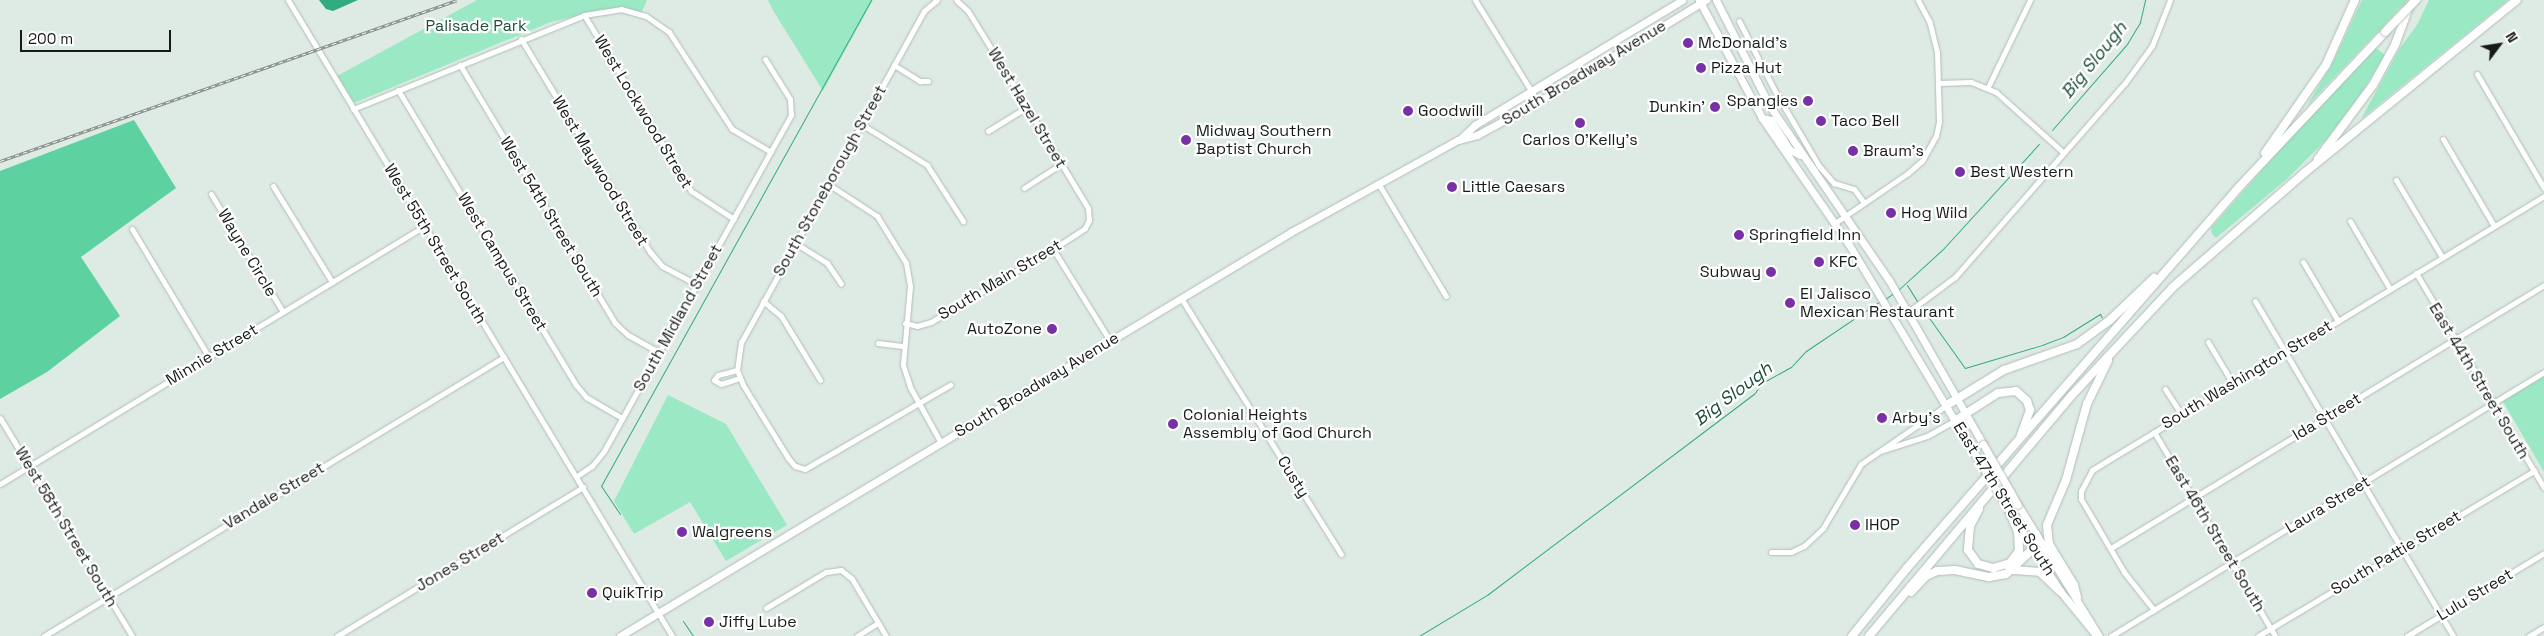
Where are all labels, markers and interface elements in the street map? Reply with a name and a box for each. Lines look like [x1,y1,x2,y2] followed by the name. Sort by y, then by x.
[426,16,526,36] park label: Palisade Park
[1498,16,1670,130] street label: South Broadway Avenue
[2056,17,2132,103] water label: Big Slough
[22,20,174,52] scale bar
[2474,20,2524,70] north arrow
[28,29,73,48] text: 200 m
[2502,29,2522,46] text: N
[590,32,696,192] street label: West Lockwood Street
[1698,33,1788,53] place label: McDonald's
[1682,37,1694,49] marker: McDonald's
[983,44,1071,172] street label: West Hazel Street
[1711,58,1782,78] place label: Pizza Hut
[1695,62,1707,74] marker: Pizza Hut
[769,82,891,280] street label: South Stoneborough Street
[1727,91,1798,111] place label: Spangles
[548,93,652,249] street label: West Maywood Street
[1802,95,1814,107] marker: Spangles
[1649,97,1705,117] place label: Dunkin'
[1418,101,1483,121] place label: Goodwill
[1709,101,1721,113] marker: Dunkin'
[1402,105,1414,117] marker: Goodwill
[1831,111,1899,131] place label: Taco Bell
[1815,115,1827,127] marker: Taco Bell
[1574,117,1586,129] marker: Carlos O'Kelly's
[1196,121,1332,159] place label: Midway Southern Baptist Church
[1522,130,1638,150] place label: Carlos O'Kelly's
[496,133,606,301] street label: West 54th Street South
[1180,134,1192,146] marker: Midway Southern Baptist Church
[1863,141,1924,161] place label: Braum's
[1847,145,1859,157] marker: Braum's
[380,161,490,327] street label: West 55th Street South
[1970,162,2074,182] place label: Best Western
[1954,166,1966,178] marker: Best Western
[1462,177,1565,197] place label: Little Caesars
[1446,181,1458,193] marker: Little Caesars
[453,189,551,335] street label: West Campus Street
[1901,203,1968,223] place label: Hog Wild
[213,206,281,300] street label: Wayne Circle
[1885,207,1897,219] marker: Hog Wild
[1749,225,1861,245] place label: Springfield Inn
[1733,229,1745,241] marker: Springfield Inn
[935,236,1065,324] street label: South Main Street
[630,241,726,395] street label: South Midland Street
[1829,252,1858,272] place label: KFC
[1813,256,1825,268] marker: KFC
[1700,262,1761,282] place label: Subway
[1765,266,1777,278] marker: Subway
[1800,284,1955,322] place label: El Jalisco Mexican Restaurant
[1784,297,1796,309] marker: El Jalisco Mexican Restaurant
[2425,299,2533,463] street label: East 44th Street South
[2158,316,2336,434] street label: South Washington Street
[967,319,1042,339] place label: AutoZone
[163,320,261,390] street label: Minnie Street
[1046,323,1058,335] marker: AutoZone
[951,328,1123,442] street label: South Broadway Avenue
[1689,357,1777,431] water label: Big Slough
[2289,389,2365,445] street label: Ida Street
[1183,405,1372,443] place label: Colonial Heights Assembly of God Church
[1892,408,1941,428] place label: Arby's
[1876,412,1888,424] marker: Arby's
[1167,418,1179,430] marker: Colonial Heights Assembly of God Church
[1949,419,2059,579] street label: East 47th Street South
[11,443,121,611] street label: West 58th Street South
[1273,453,1313,501] street label: Custy
[2161,453,2269,615] street label: East 46th Street South
[220,458,328,534] street label: Vandale Street
[2282,472,2374,538] street label: Laura Street
[2327,507,2465,599] street label: South Pattie Street
[1865,515,1900,535] place label: IHOP
[1849,519,1861,531] marker: IHOP
[692,522,772,542] place label: Walgreens
[676,526,688,538] marker: Walgreens
[412,528,508,596] street label: Jones Street
[2434,565,2516,625] street label: Lulu Street
[602,583,663,603] place label: QuikTrip
[586,587,598,599] marker: QuikTrip
[719,612,797,632] place label: Jiffy Lube
[703,616,715,628] marker: Jiffy Lube

